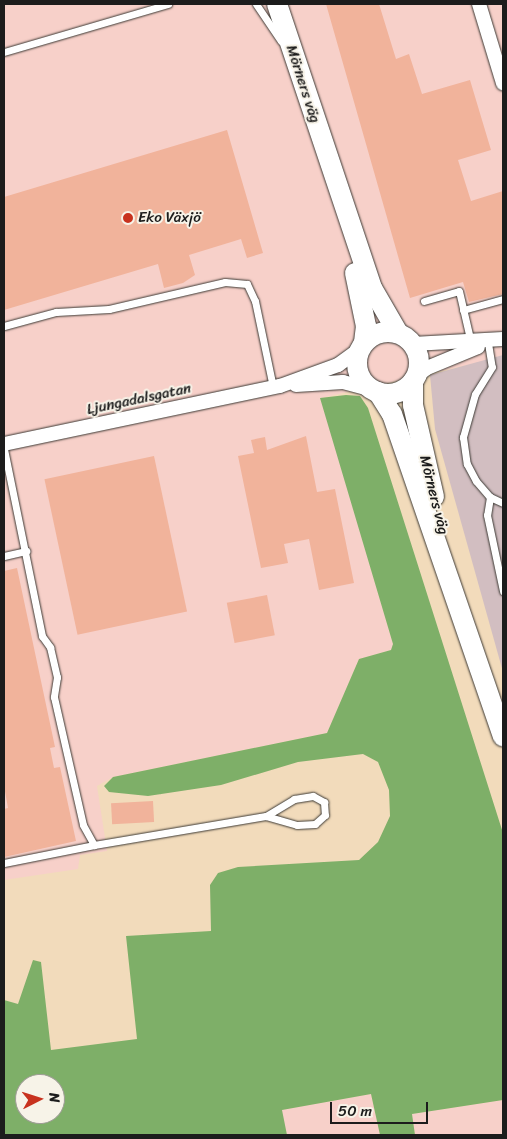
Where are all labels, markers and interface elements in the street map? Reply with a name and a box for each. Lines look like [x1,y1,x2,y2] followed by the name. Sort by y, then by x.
[282,43,324,125] street label: Mörners väg
[138,209,201,227] place label: Eko Växjö
[122,212,134,224] marker: Eko Växjö
[85,379,193,419] street label: Ljungadalsgatan
[415,454,453,536] street label: Mörners väg
[15,1074,65,1124] north arrow
[42,1092,67,1104] text: N
[332,1092,430,1124] scale bar
[338,1098,372,1124] text: 50 m

